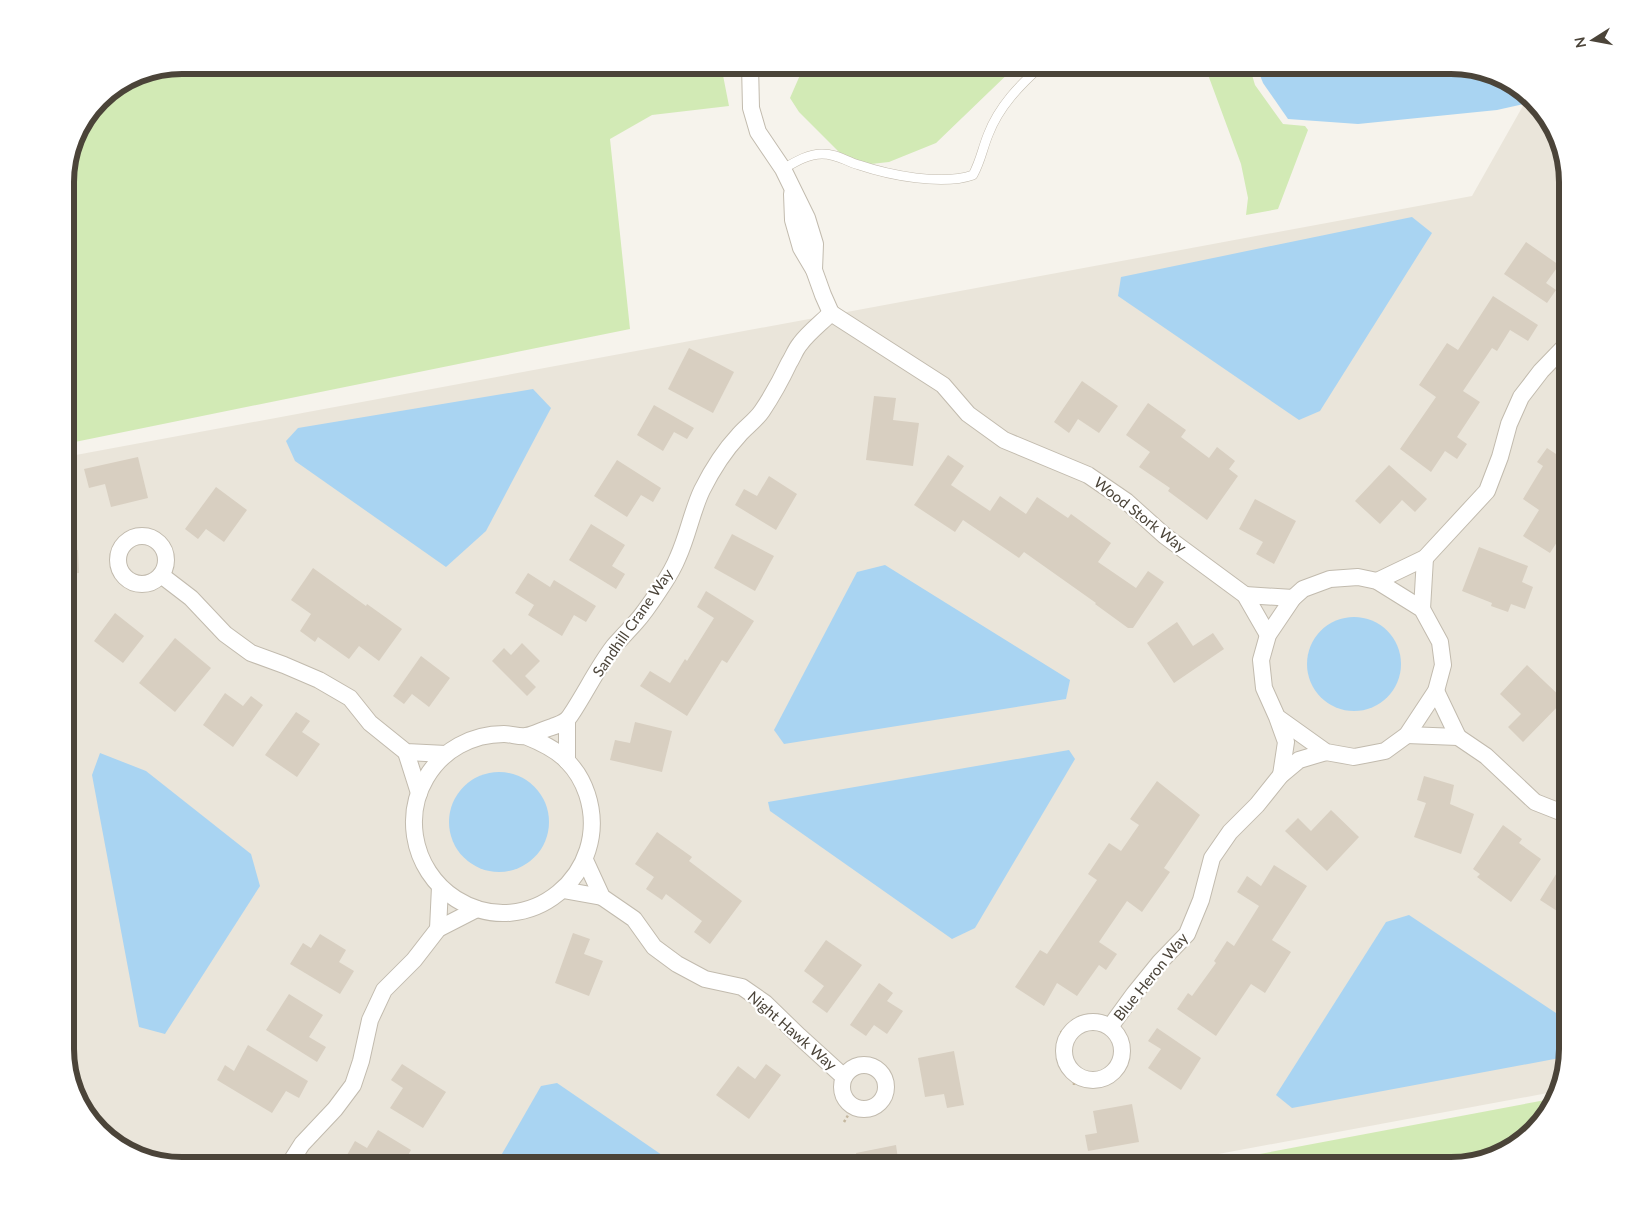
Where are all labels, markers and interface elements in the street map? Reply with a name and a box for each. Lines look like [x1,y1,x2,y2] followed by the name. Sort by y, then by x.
[1568,15,1618,65] north arrow
[1570,36,1589,49] text: N
[1091,473,1190,556] street label: Wood Stork Way
[588,565,676,680] street label: Sandhill Crane Way
[1109,929,1191,1024] street label: Blue Heron Way
[745,987,841,1074] street label: Night Hawk Way

